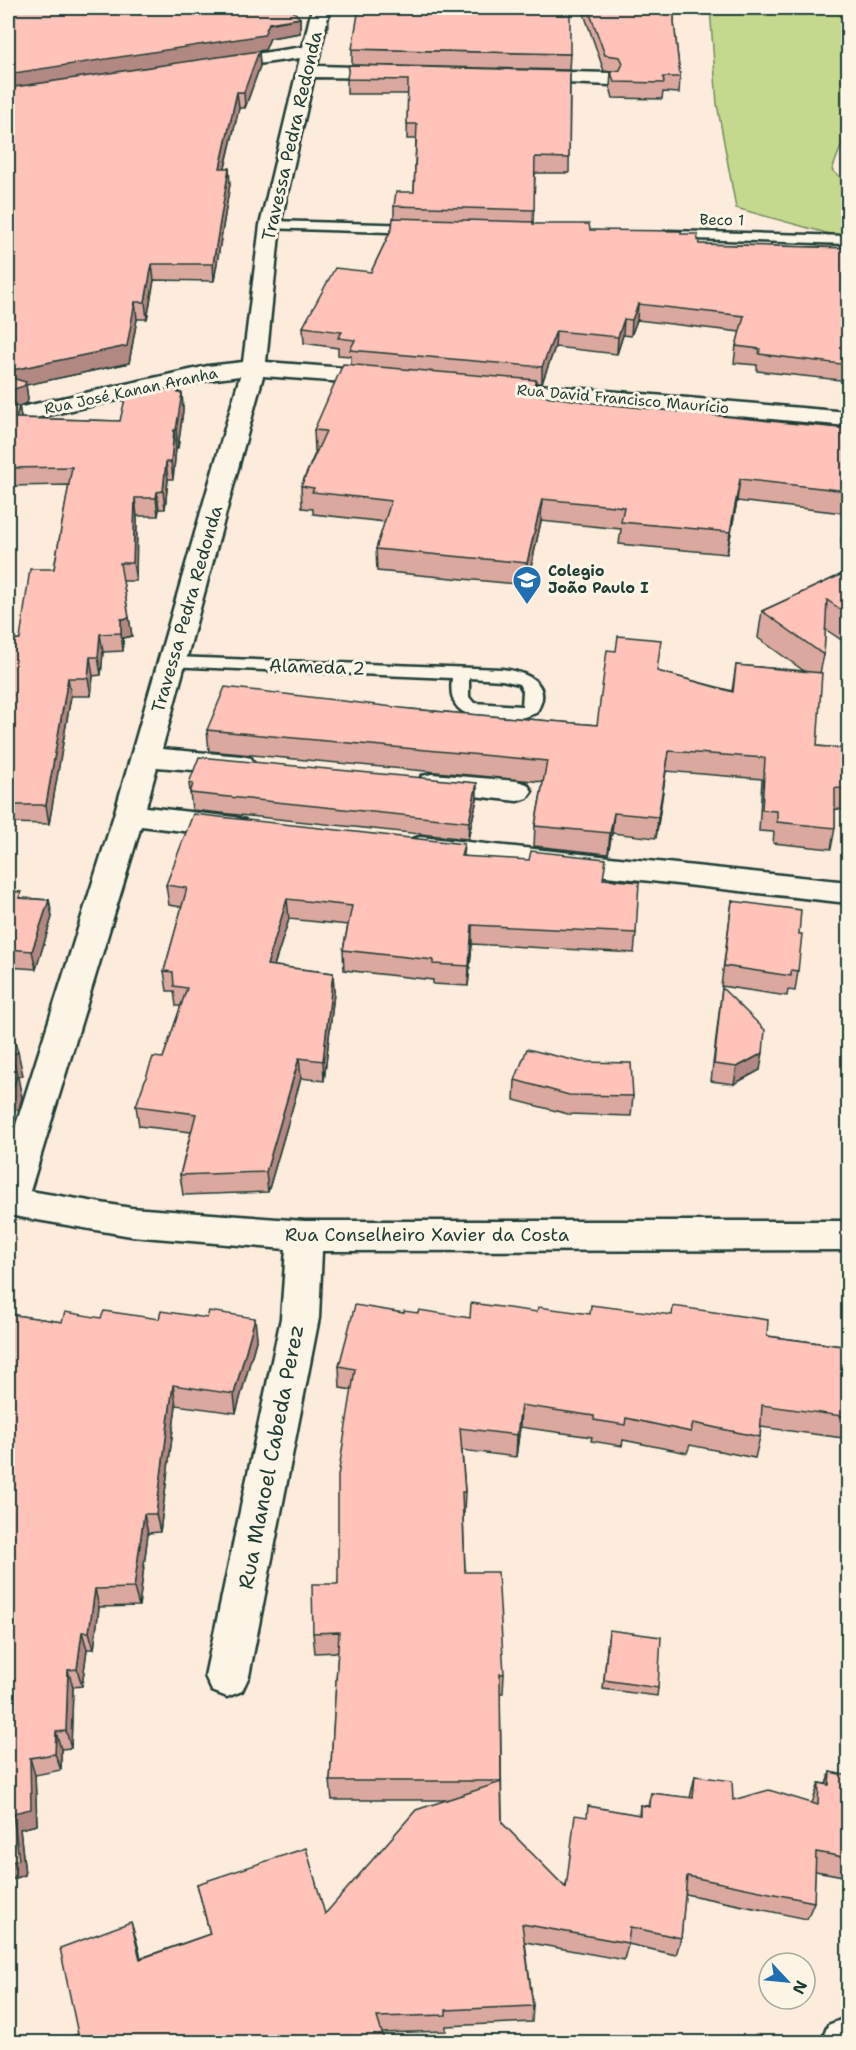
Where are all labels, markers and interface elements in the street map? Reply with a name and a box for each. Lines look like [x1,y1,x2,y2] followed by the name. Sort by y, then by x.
[256,29,328,243] street label: Travessa Pedra Redonda
[699,210,745,230] street label: Beco 1
[42,363,220,419] street label: Rua José Kanan Aranha
[516,380,730,418] street label: Rua David Francisco Maurício
[146,503,228,715] street label: Travessa Pedra Redonda
[548,561,649,598] place label: Colegio João Paulo I
[511,564,543,606] school or university icon: Colegio João Paulo I
[268,653,366,681] street label: Alameda 2
[285,1223,569,1247] street label: Rua Conselheiro Xavier da Costa
[232,1322,310,1592] street label: Rua Manoel Cabeda Perez
[757,1951,817,2011] north arrow
[788,1977,812,1998] text: N

